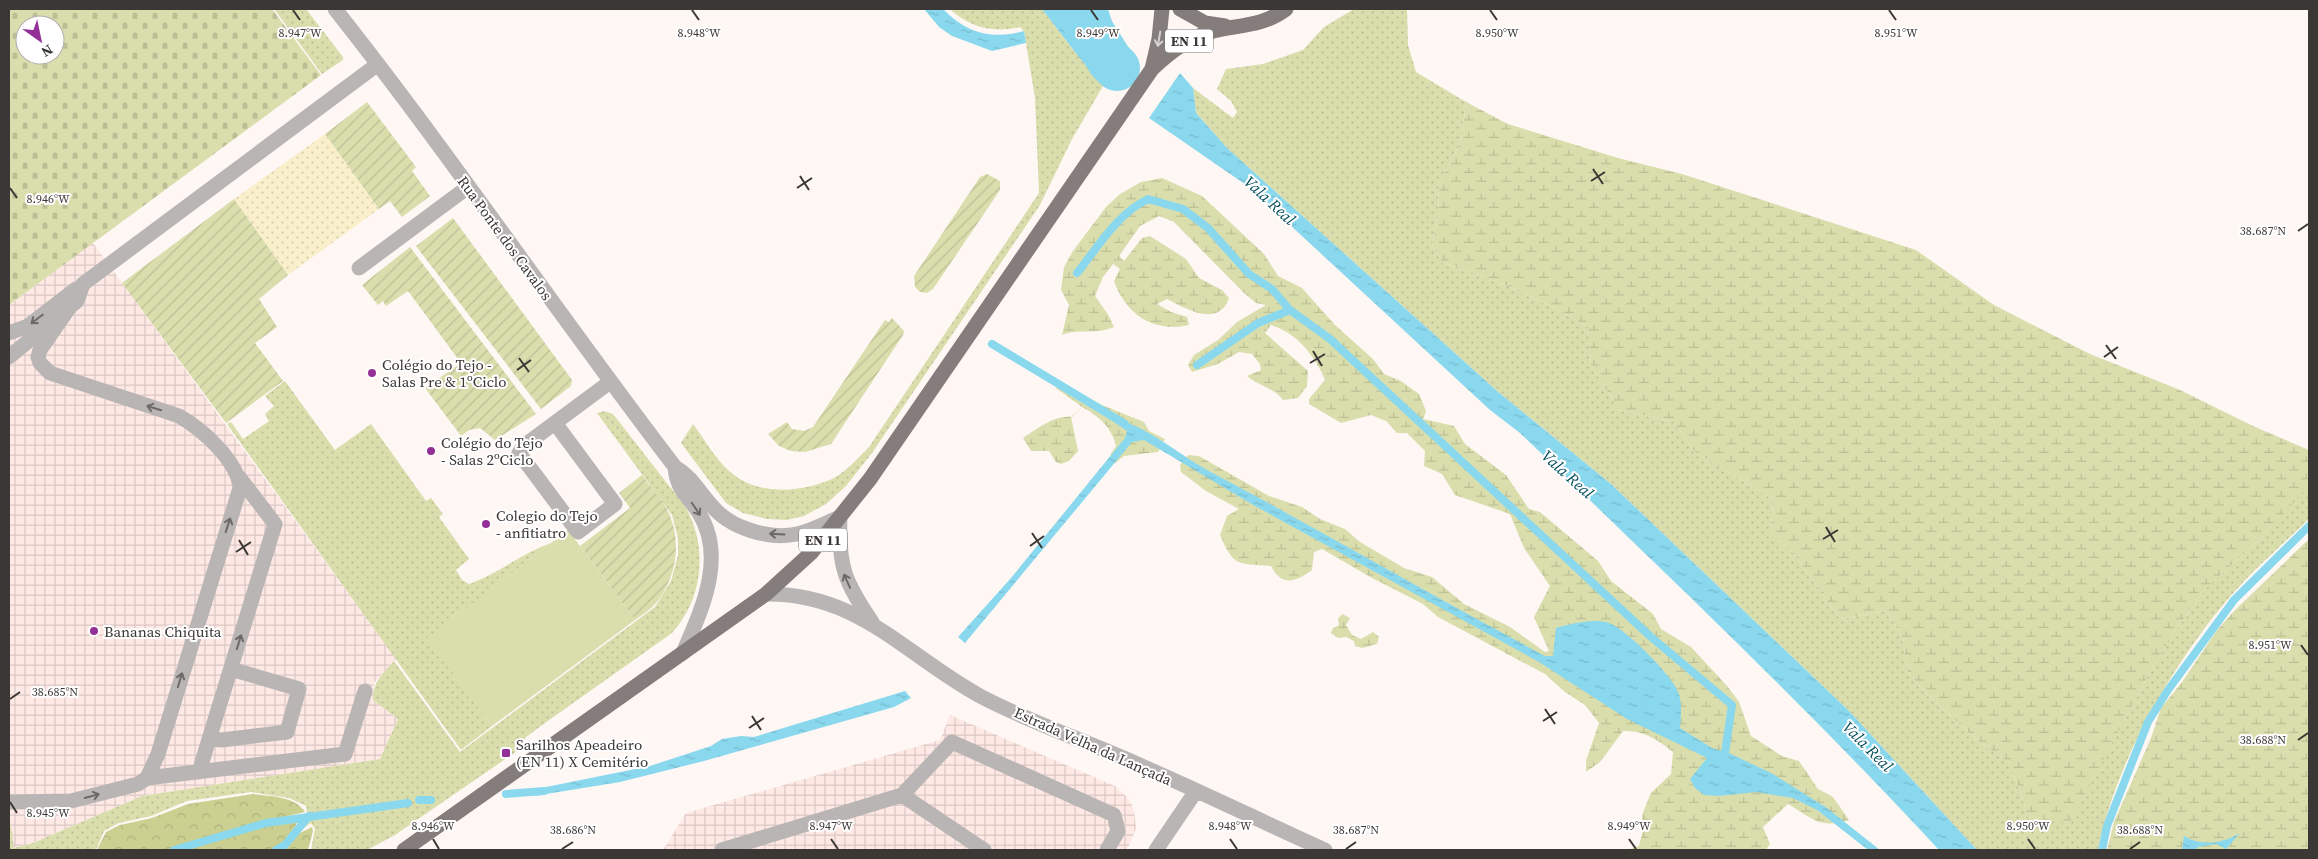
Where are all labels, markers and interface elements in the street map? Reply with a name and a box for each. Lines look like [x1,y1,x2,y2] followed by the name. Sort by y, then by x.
[15,15,65,65] north arrow
[278,25,322,41] text: 8.947°W
[677,25,721,41] text: 8.948°W
[1076,25,1120,41] text: 8.949°W
[1475,25,1519,41] text: 8.950°W
[1874,25,1918,41] text: 8.951°W
[1165,29,1213,52] road number: EN 11
[1153,31,1163,47] one-way arrow
[37,40,57,62] text: N
[1239,170,1301,230] water label: Vala Real
[453,172,557,304] street label: Rua Ponte dos Cavalos
[26,191,70,207] text: 8.946°W
[2240,223,2286,239] text: 38.687°N
[30,314,44,324] one-way arrow
[382,354,507,392] place label: Colégio do Tejo - Salas Pre & 1ºCiclo
[366,367,378,379] marker: Colégio do Tejo - Salas Pre & 1ºCiclo
[147,403,163,412] one-way arrow
[441,432,543,470] place label: Colégio do Tejo - Salas 2ºCiclo
[425,445,437,457] marker: Colégio do Tejo - Salas 2ºCiclo
[1537,445,1599,504] water label: Vala Real
[691,502,701,516] one-way arrow
[496,505,598,543] place label: Colegio do Tejo - anfitiatro
[224,518,233,533] one-way arrow
[480,518,492,530] marker: Colegio do Tejo - anfitiatro
[799,528,847,552] road number: EN 11
[769,530,785,539] one-way arrow
[842,574,852,589] one-way arrow
[104,621,222,642] place label: Bananas Chiquita
[88,625,100,637] marker: Bananas Chiquita
[234,635,244,651] one-way arrow
[2248,637,2292,653] text: 8.951°W
[176,673,186,689] one-way arrow
[32,684,78,700] text: 38.685°N
[1011,702,1175,790] street label: Estrada Velha da Lançada
[1838,716,1898,776] water label: Vala Real
[2240,732,2286,748] text: 38.688°N
[516,734,648,772] place label: Sarilhos Apeadeiro (EN 11) X Cemitério
[500,747,512,759] marker: Sarilhos Apeadeiro (EN 11) X Cemitério
[83,791,99,800] one-way arrow
[26,805,70,821] text: 8.945°W
[411,818,455,834] text: 8.946°W
[809,818,853,834] text: 8.947°W
[1208,818,1252,834] text: 8.948°W
[1607,818,1651,834] text: 8.949°W
[2006,818,2050,834] text: 8.950°W
[550,822,596,838] text: 38.686°N
[1333,822,1379,838] text: 38.687°N
[2117,822,2163,838] text: 38.688°N

